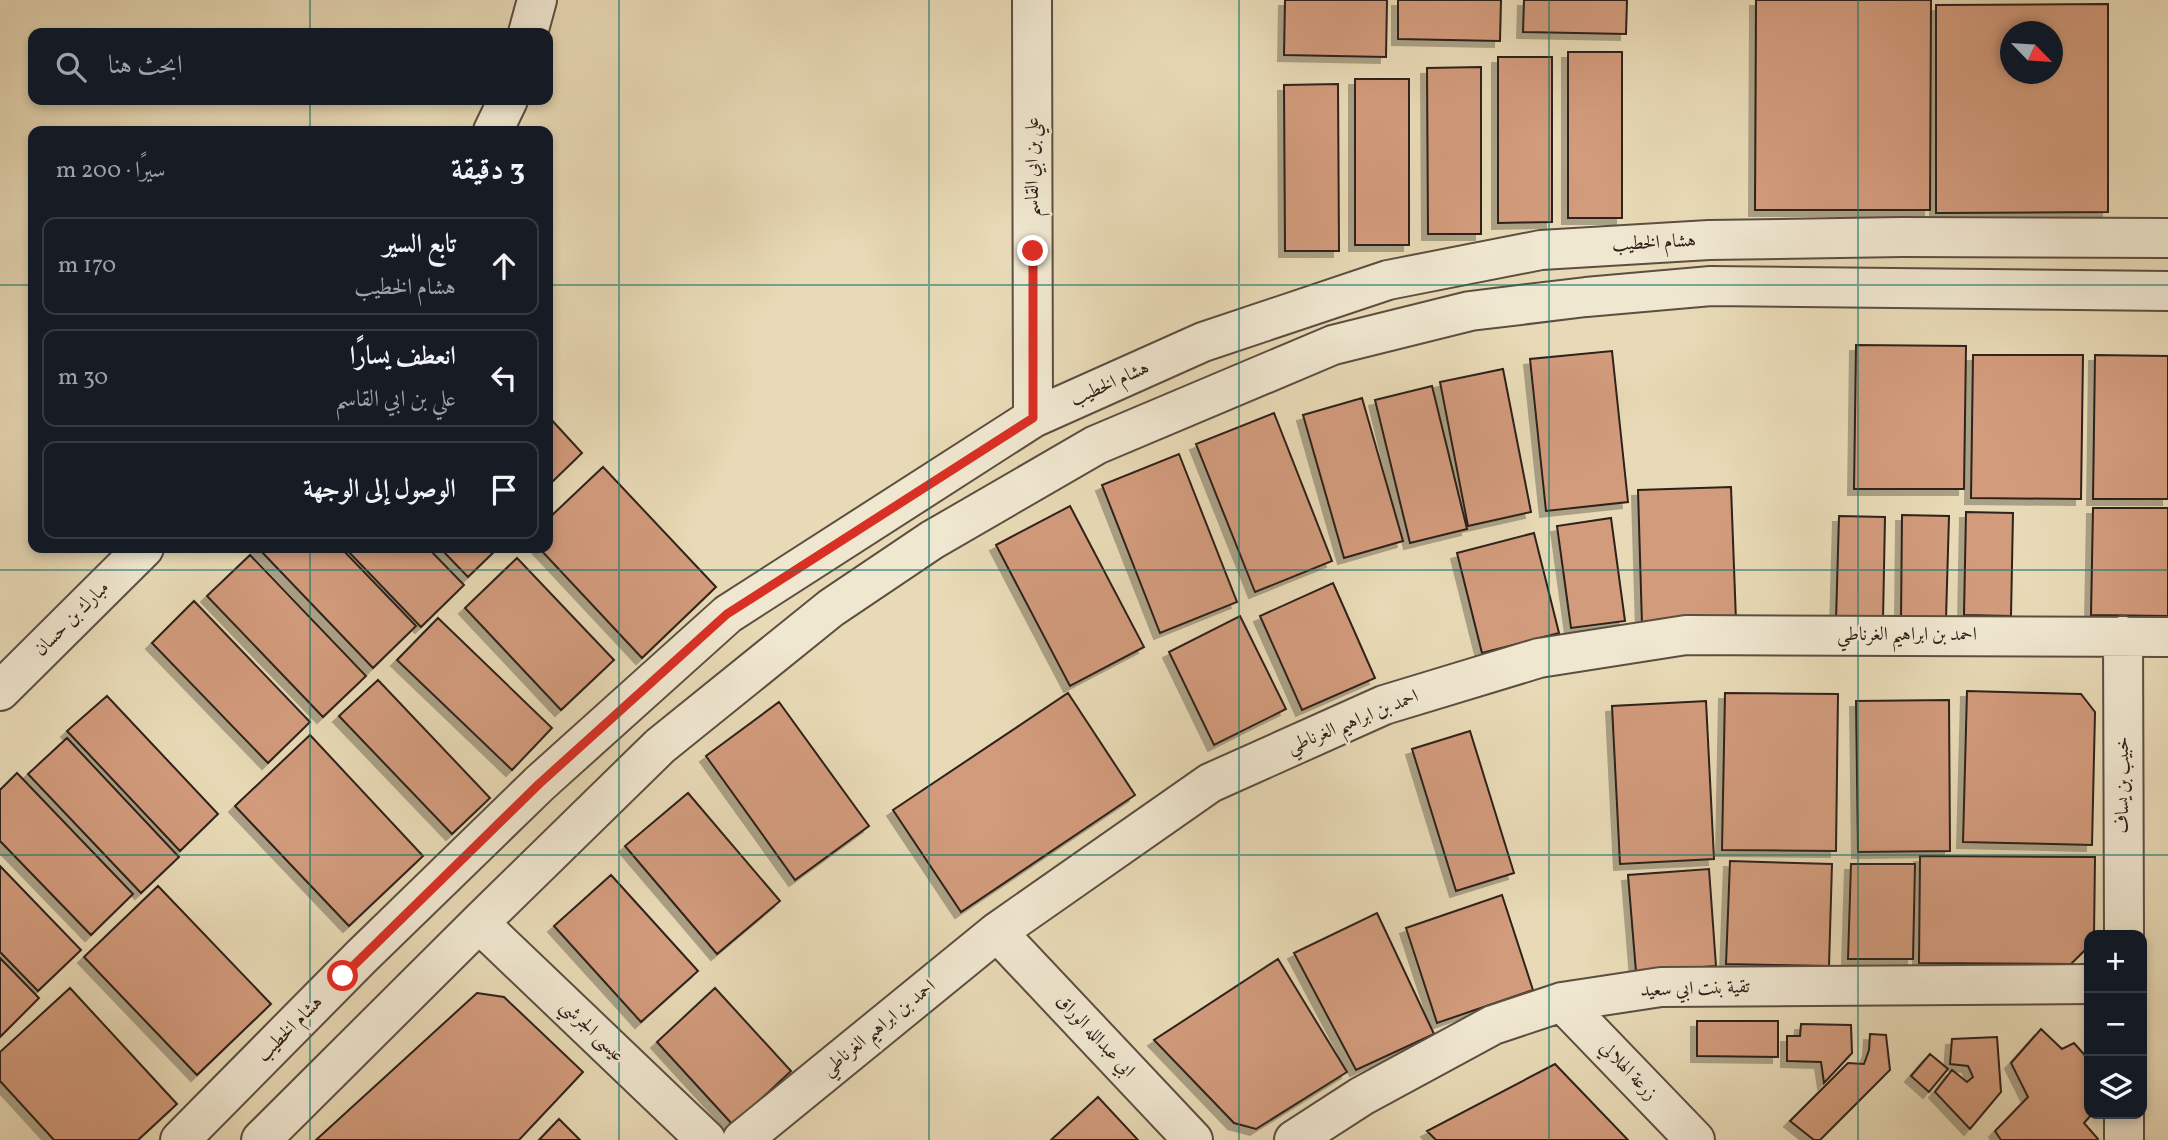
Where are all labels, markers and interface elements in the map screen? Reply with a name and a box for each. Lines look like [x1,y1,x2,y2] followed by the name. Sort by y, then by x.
[2000,21,2063,84] north arrow
[28,28,553,105] search box
[52,48,90,86] icon: search
[108,48,183,84] text: ابحث هنا
[1020,117,1051,217] street label: علي بن ابي القاسم
[451,150,525,192] text: 3 دقيقة
[56,155,166,187] text: سيرًا · 200 m
[383,227,456,263] text: تابع السير
[1611,228,1697,260] street label: هشام الخطيب
[1017,235,1048,266] route end
[485,247,523,285] icon: ahead
[58,250,116,282] text: 170 m
[354,272,456,304] text: هشام الخطيب
[350,339,456,375] text: انعطف يسارًا
[1066,355,1155,415] street label: هشام الخطيب
[485,359,523,397] icon: left
[58,362,108,394] text: 30 m
[335,384,456,416] text: علي بن ابي القاسم
[485,471,523,509] icon: arrive
[303,472,456,508] text: الوصول إلى الوجهة
[29,576,115,662] street label: مبارك بن حسان
[1837,622,1977,653] street label: احمد بن ابراهيم الغرناطي
[1283,684,1425,765] street label: احمد بن ابراهيم الغرناطي
[2110,737,2136,833] street label: خبيب بن يساف
[2084,930,2147,1119] map controls
[2084,930,2147,993] button: +
[327,960,358,991] route start
[816,974,945,1086] street label: احمد بن ابراهيم الغرناطي
[1640,974,1750,1005] street label: تقية بنت ابي سعيد
[1049,989,1140,1084] street label: ابي عبدالله الوراق
[251,990,330,1069] street label: هشام الخطيب
[2084,993,2147,1056] button: −
[552,994,630,1070] street label: عيسى الجرشي
[1592,1036,1663,1107] street label: زرعة الهلالي
[2084,1056,2147,1119] button: layers

